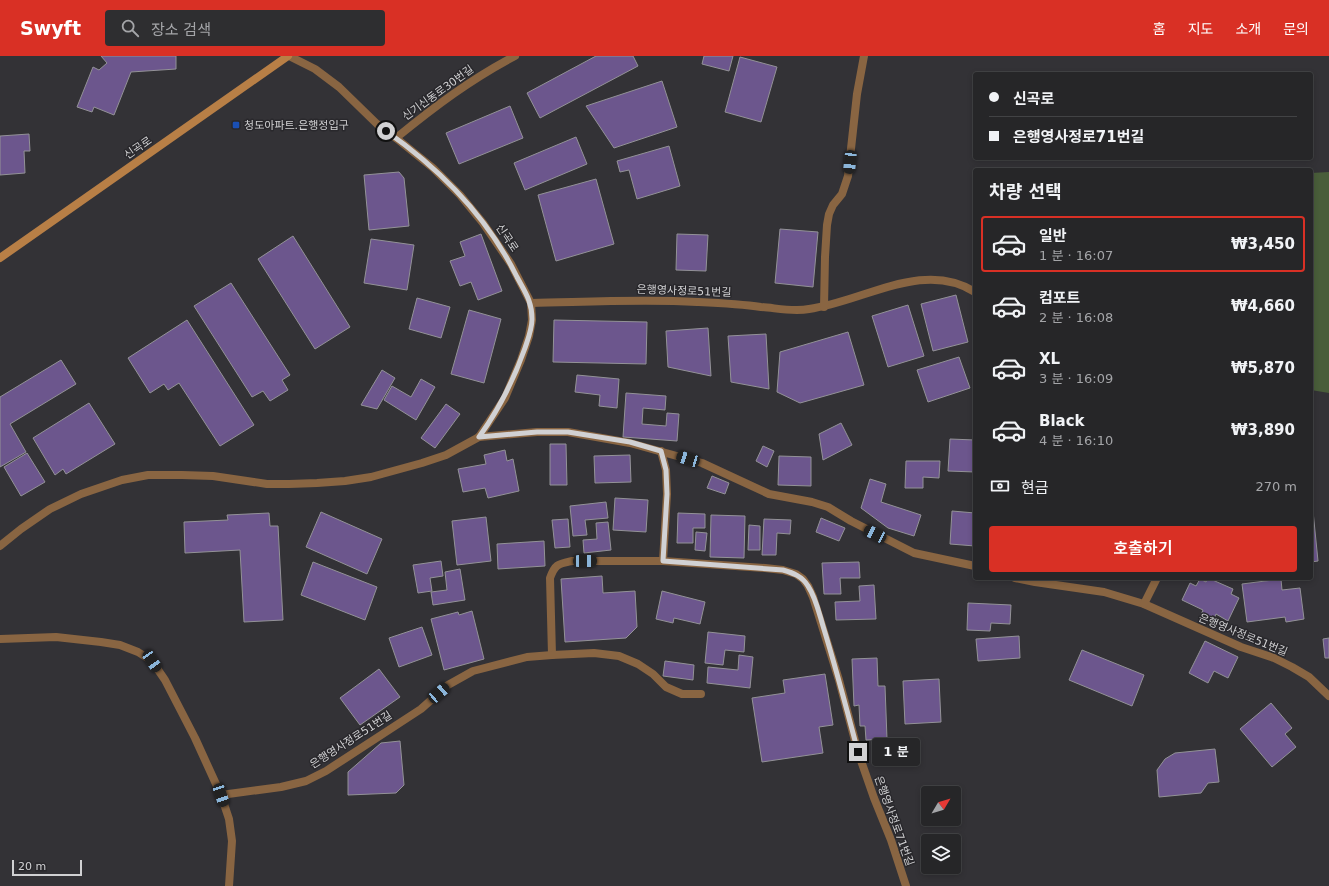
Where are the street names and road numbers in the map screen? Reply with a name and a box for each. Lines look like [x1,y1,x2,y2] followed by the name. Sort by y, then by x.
[400,63,476,123] street label: 신기신동로30번길
[122,134,154,162] street label: 신곡로
[493,222,521,254] street label: 신곡로
[636,283,732,299] street label: 은행영사정로51번길
[1197,611,1289,659] street label: 은행영사정로51번길
[308,709,394,771] street label: 은행영사정로51번길
[872,774,916,868] street label: 은행영사정로71번길

